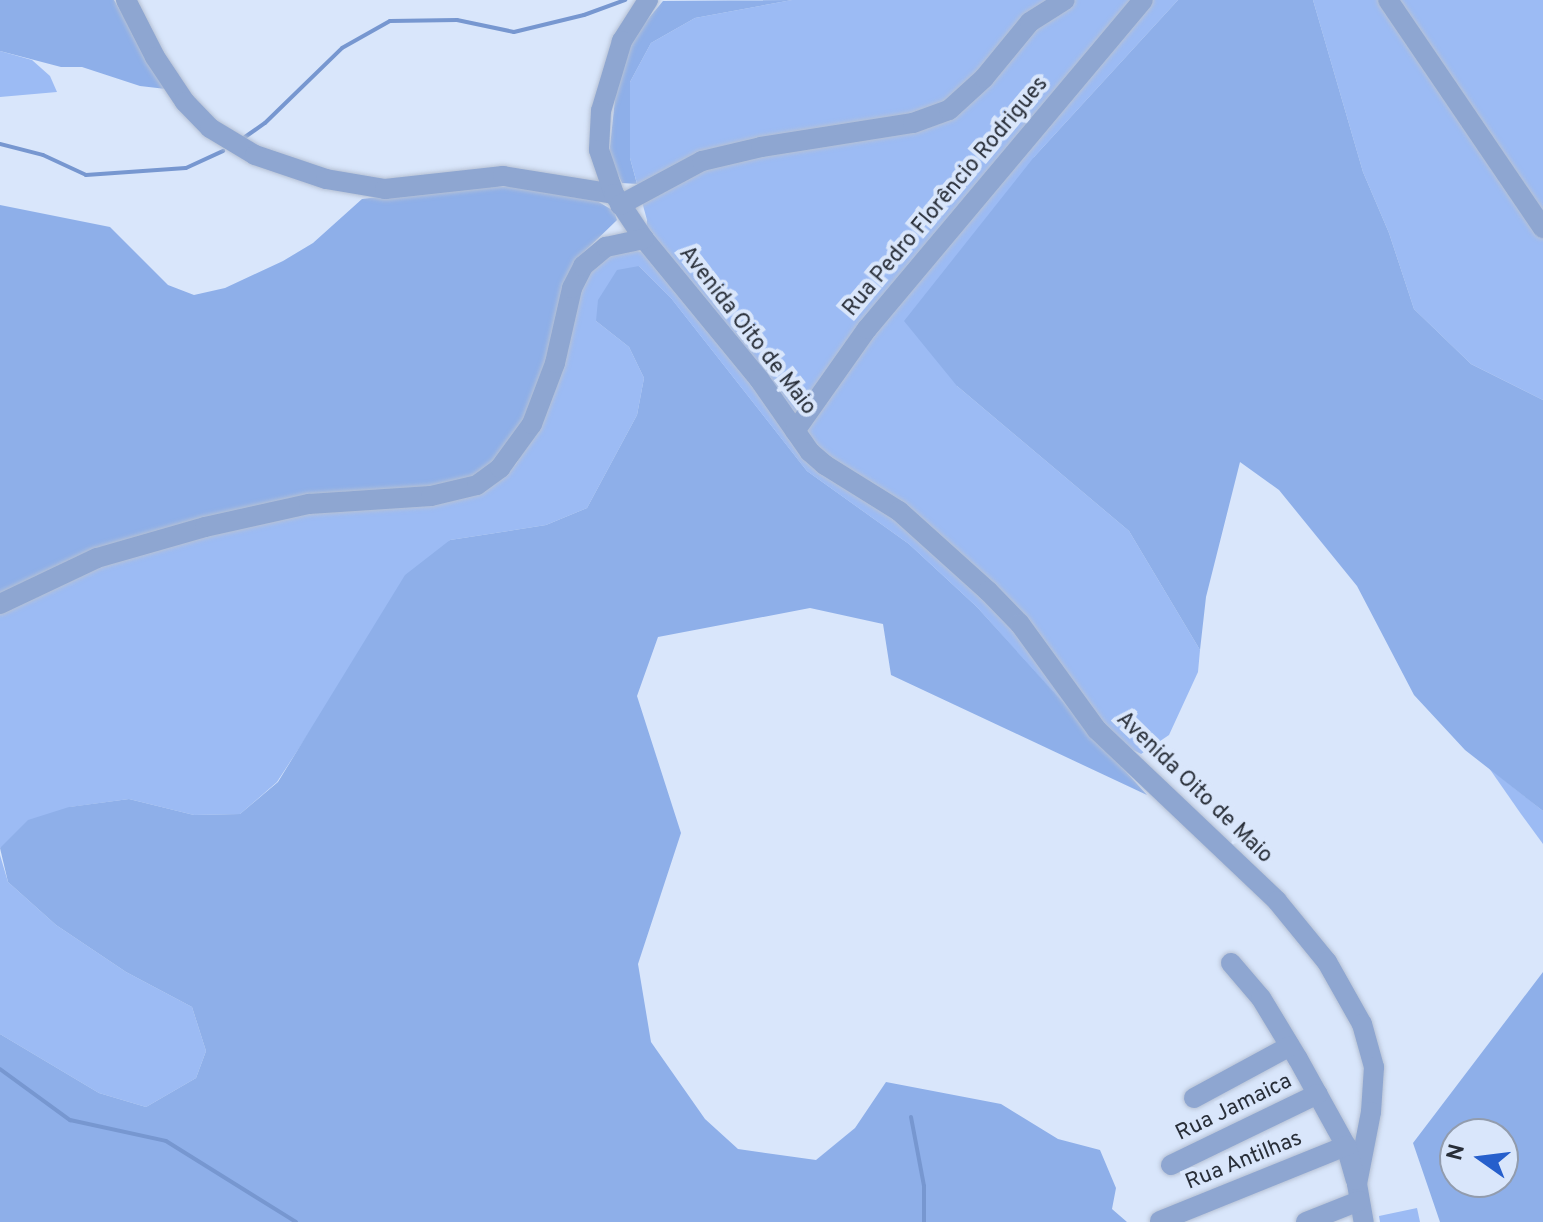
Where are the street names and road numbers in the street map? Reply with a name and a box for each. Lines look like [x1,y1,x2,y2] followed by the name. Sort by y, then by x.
[838,72,1054,322] street label: Rua Pedro Florêncio Rodrigues
[673,241,821,421] street label: Avenida Oito de Maio
[1110,707,1278,869] street label: Avenida Oito de Maio
[1172,1069,1296,1147] street label: Rua Jamaica
[1181,1125,1307,1197] street label: Rua Antilhas

